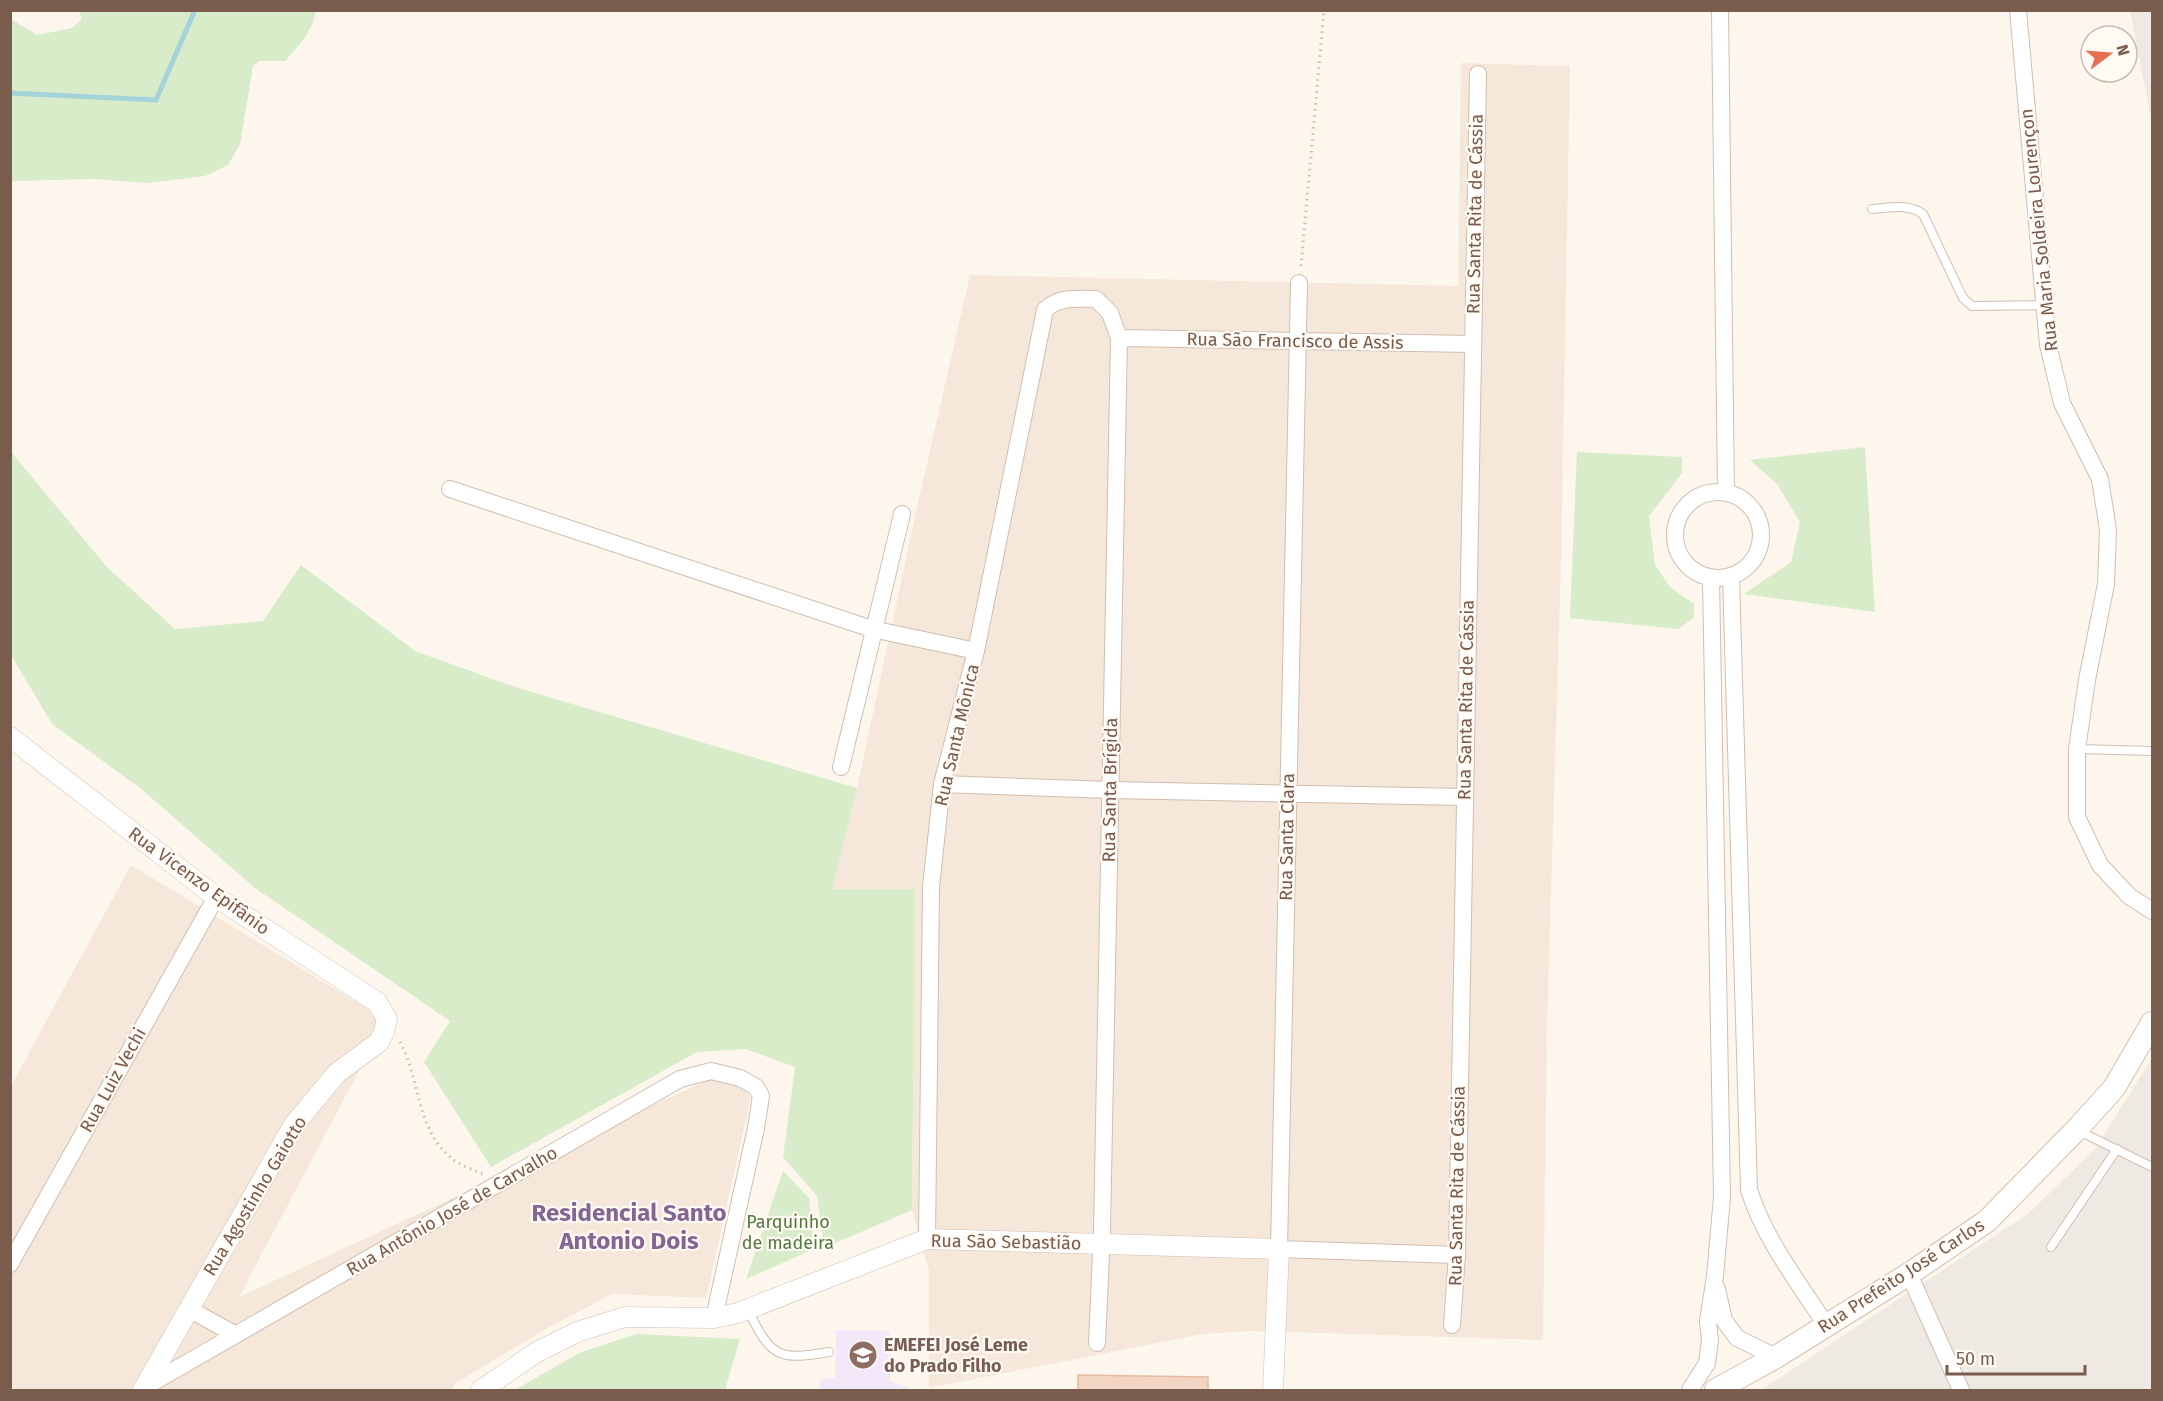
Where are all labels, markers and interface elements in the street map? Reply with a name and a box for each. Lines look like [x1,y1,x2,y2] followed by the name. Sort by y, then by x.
[2079,24,2139,84] north arrow
[2112,42,2134,58] text: N
[2015,108,2063,352] street label: Rua Maria Soldeira Lourençon
[1462,114,1488,314] street label: Rua Santa Rita de Cássia
[1186,328,1404,354] street label: Rua São Francisco de Assis
[1453,600,1479,800] street label: Rua Santa Rita de Cássia
[930,662,984,808] street label: Rua Santa Mônica
[1098,717,1122,863] street label: Rua Santa Brígida
[1275,773,1299,901] street label: Rua Santa Clara
[124,822,274,940] street label: Rua Vicenzo Epifânio
[75,1024,151,1136] street label: Rua Luiz Vechi
[1444,1086,1470,1286] street label: Rua Santa Rita de Cássia
[199,1112,311,1280] street label: Rua Agostinho Gaiotto
[343,1141,561,1281] street label: Rua Antônio José de Carvalho
[531,1199,727,1255] district label: Residencial Santo Antonio Dois
[742,1211,834,1254] park label: Parquinho de madeira
[1814,1214,1988,1338] street label: Rua Prefeito José Carlos
[930,1230,1082,1254] street label: Rua São Sebastião
[884,1334,1028,1377] place label: EMEFEI José Leme do Prado Filho
[1947,1338,2085,1376] scale bar
[847,1339,879,1371] school or university icon: EMEFEI José Leme do Prado Filho
[1956,1348,1995,1370] text: 50 m

